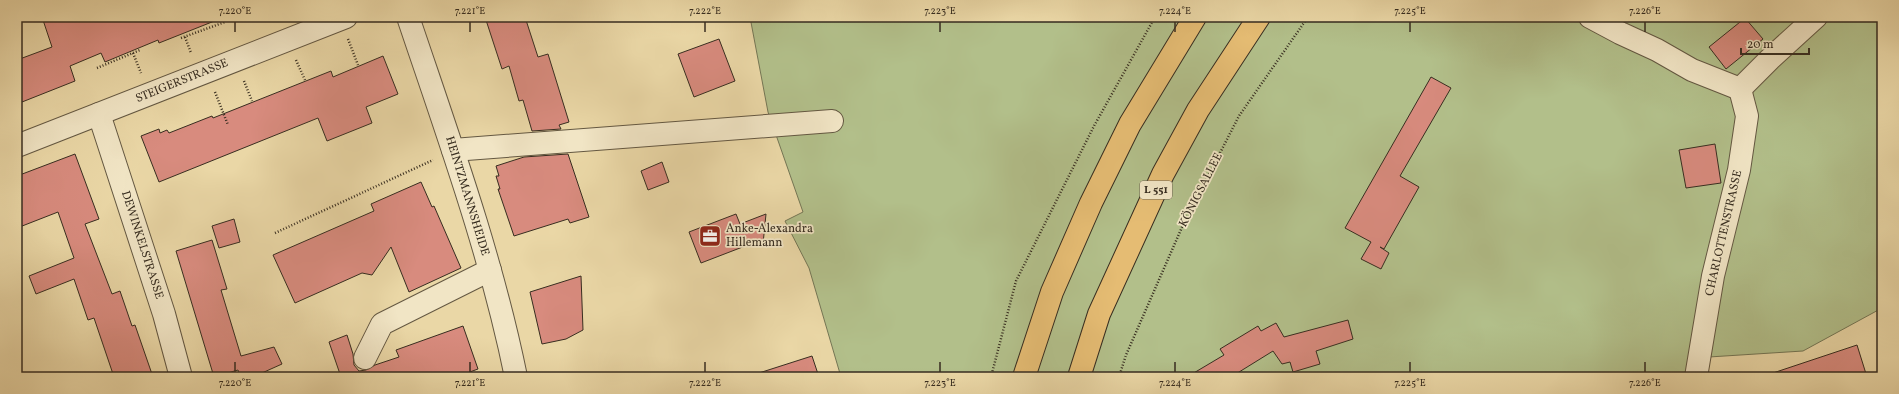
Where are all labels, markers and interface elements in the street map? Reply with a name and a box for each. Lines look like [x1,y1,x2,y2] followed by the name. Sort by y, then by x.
[219,4,251,18] text: 7.220°E
[455,4,485,18] text: 7.221°E
[689,4,721,18] text: 7.222°E
[924,4,956,18] text: 7.223°E
[1159,4,1191,18] text: 7.224°E
[1394,4,1426,18] text: 7.225°E
[1629,4,1661,18] text: 7.226°E
[1741,30,1809,56] scale bar
[1747,37,1774,53] text: 20 m
[133,55,231,107] street label: STEIGERSTRASSE
[441,134,493,258] street label: HEINTZMANNSHEIDE
[1174,150,1227,230] street label: KÖNIGSALLEE
[1702,168,1746,298] street label: CHARLOTTENSTRASSE
[1140,181,1172,199] road number: L 551
[117,189,167,301] street label: DEWINKELSTRASSE
[726,221,813,251] place label: Anke-Alexandra Hillemann
[697,223,723,249] office icon: Anke-Alexandra Hillemann
[219,376,251,390] text: 7.220°E
[455,376,485,390] text: 7.221°E
[689,376,721,390] text: 7.222°E
[924,376,956,390] text: 7.223°E
[1159,376,1191,390] text: 7.224°E
[1394,376,1426,390] text: 7.225°E
[1629,376,1661,390] text: 7.226°E

